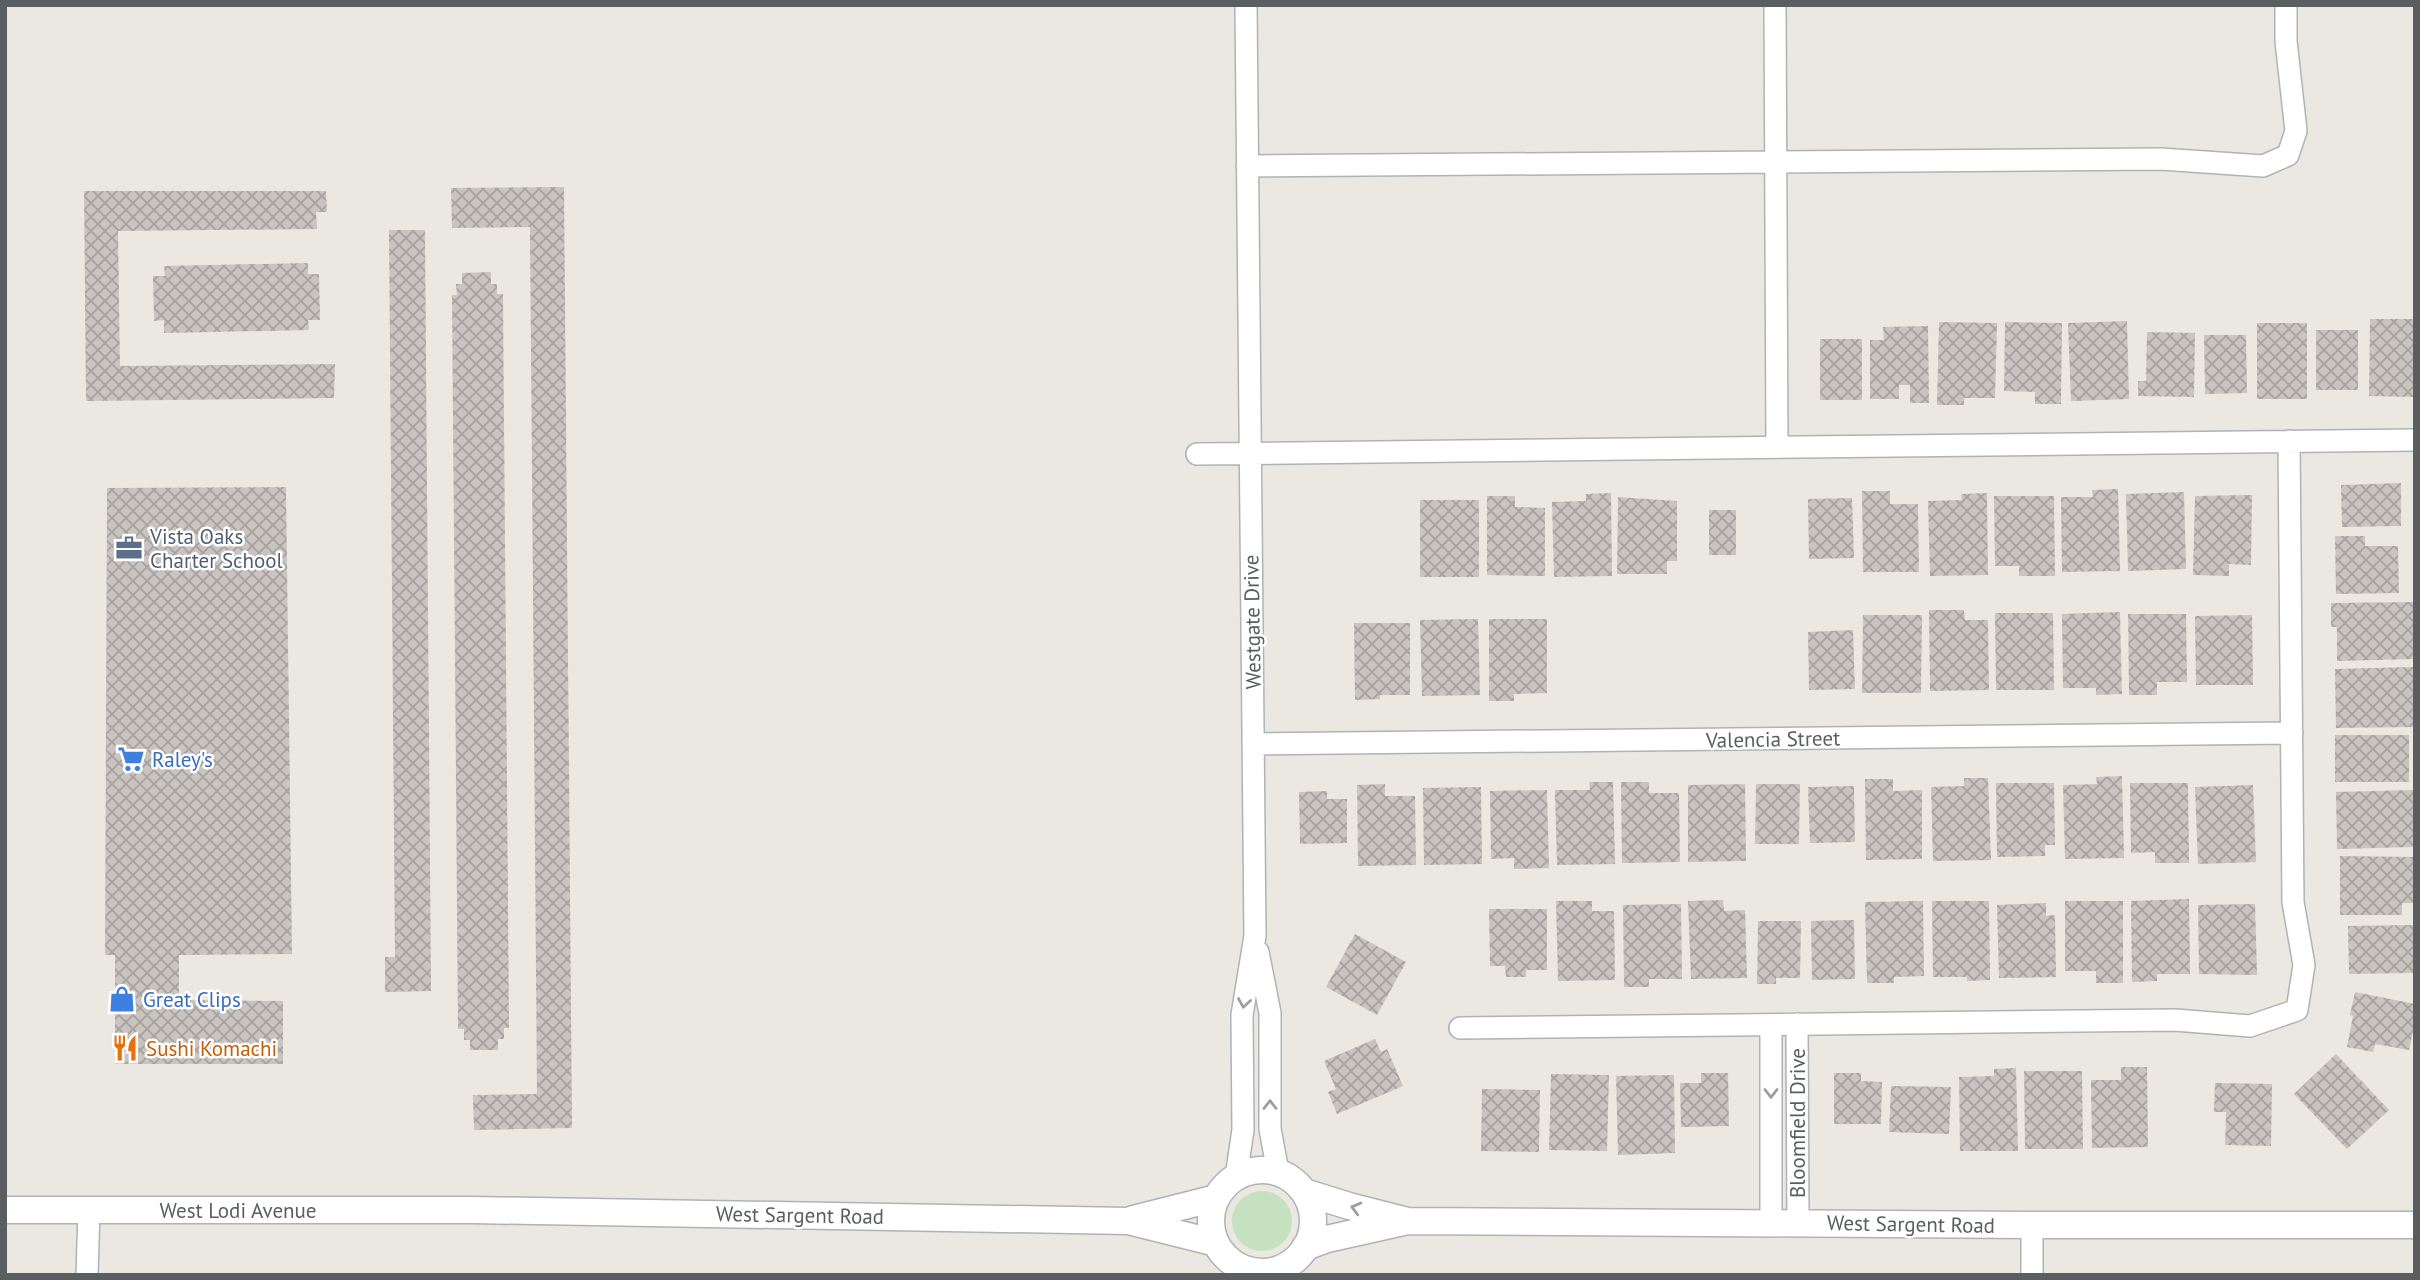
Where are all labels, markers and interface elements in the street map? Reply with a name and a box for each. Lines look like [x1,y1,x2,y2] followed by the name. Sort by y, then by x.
[149,523,283,574] place label: Vista Oaks Charter School
[114,533,144,563] office icon: Vista Oaks Charter School
[1237,554,1267,690] street label: Westgate Drive
[1705,724,1840,754] street label: Valencia Street
[116,744,146,774] supermarket icon: Raley's
[152,746,213,773] place label: Raley's
[107,984,137,1014] shop icon: Great Clips
[143,986,241,1013] place label: Great Clips
[1237,997,1252,1009] one-way arrow
[110,1033,140,1063] restaurant icon: Sushi Komachi
[146,1035,277,1062] place label: Sushi Komachi
[1784,1048,1811,1198] street label: Bloomfield Drive
[1763,1088,1779,1099] one-way arrow
[1262,1099,1278,1110] one-way arrow
[159,1197,317,1224] street label: West Lodi Avenue
[716,1200,884,1230] street label: West Sargent Road
[1350,1202,1362,1216] one-way arrow
[1827,1209,1995,1239] street label: West Sargent Road

